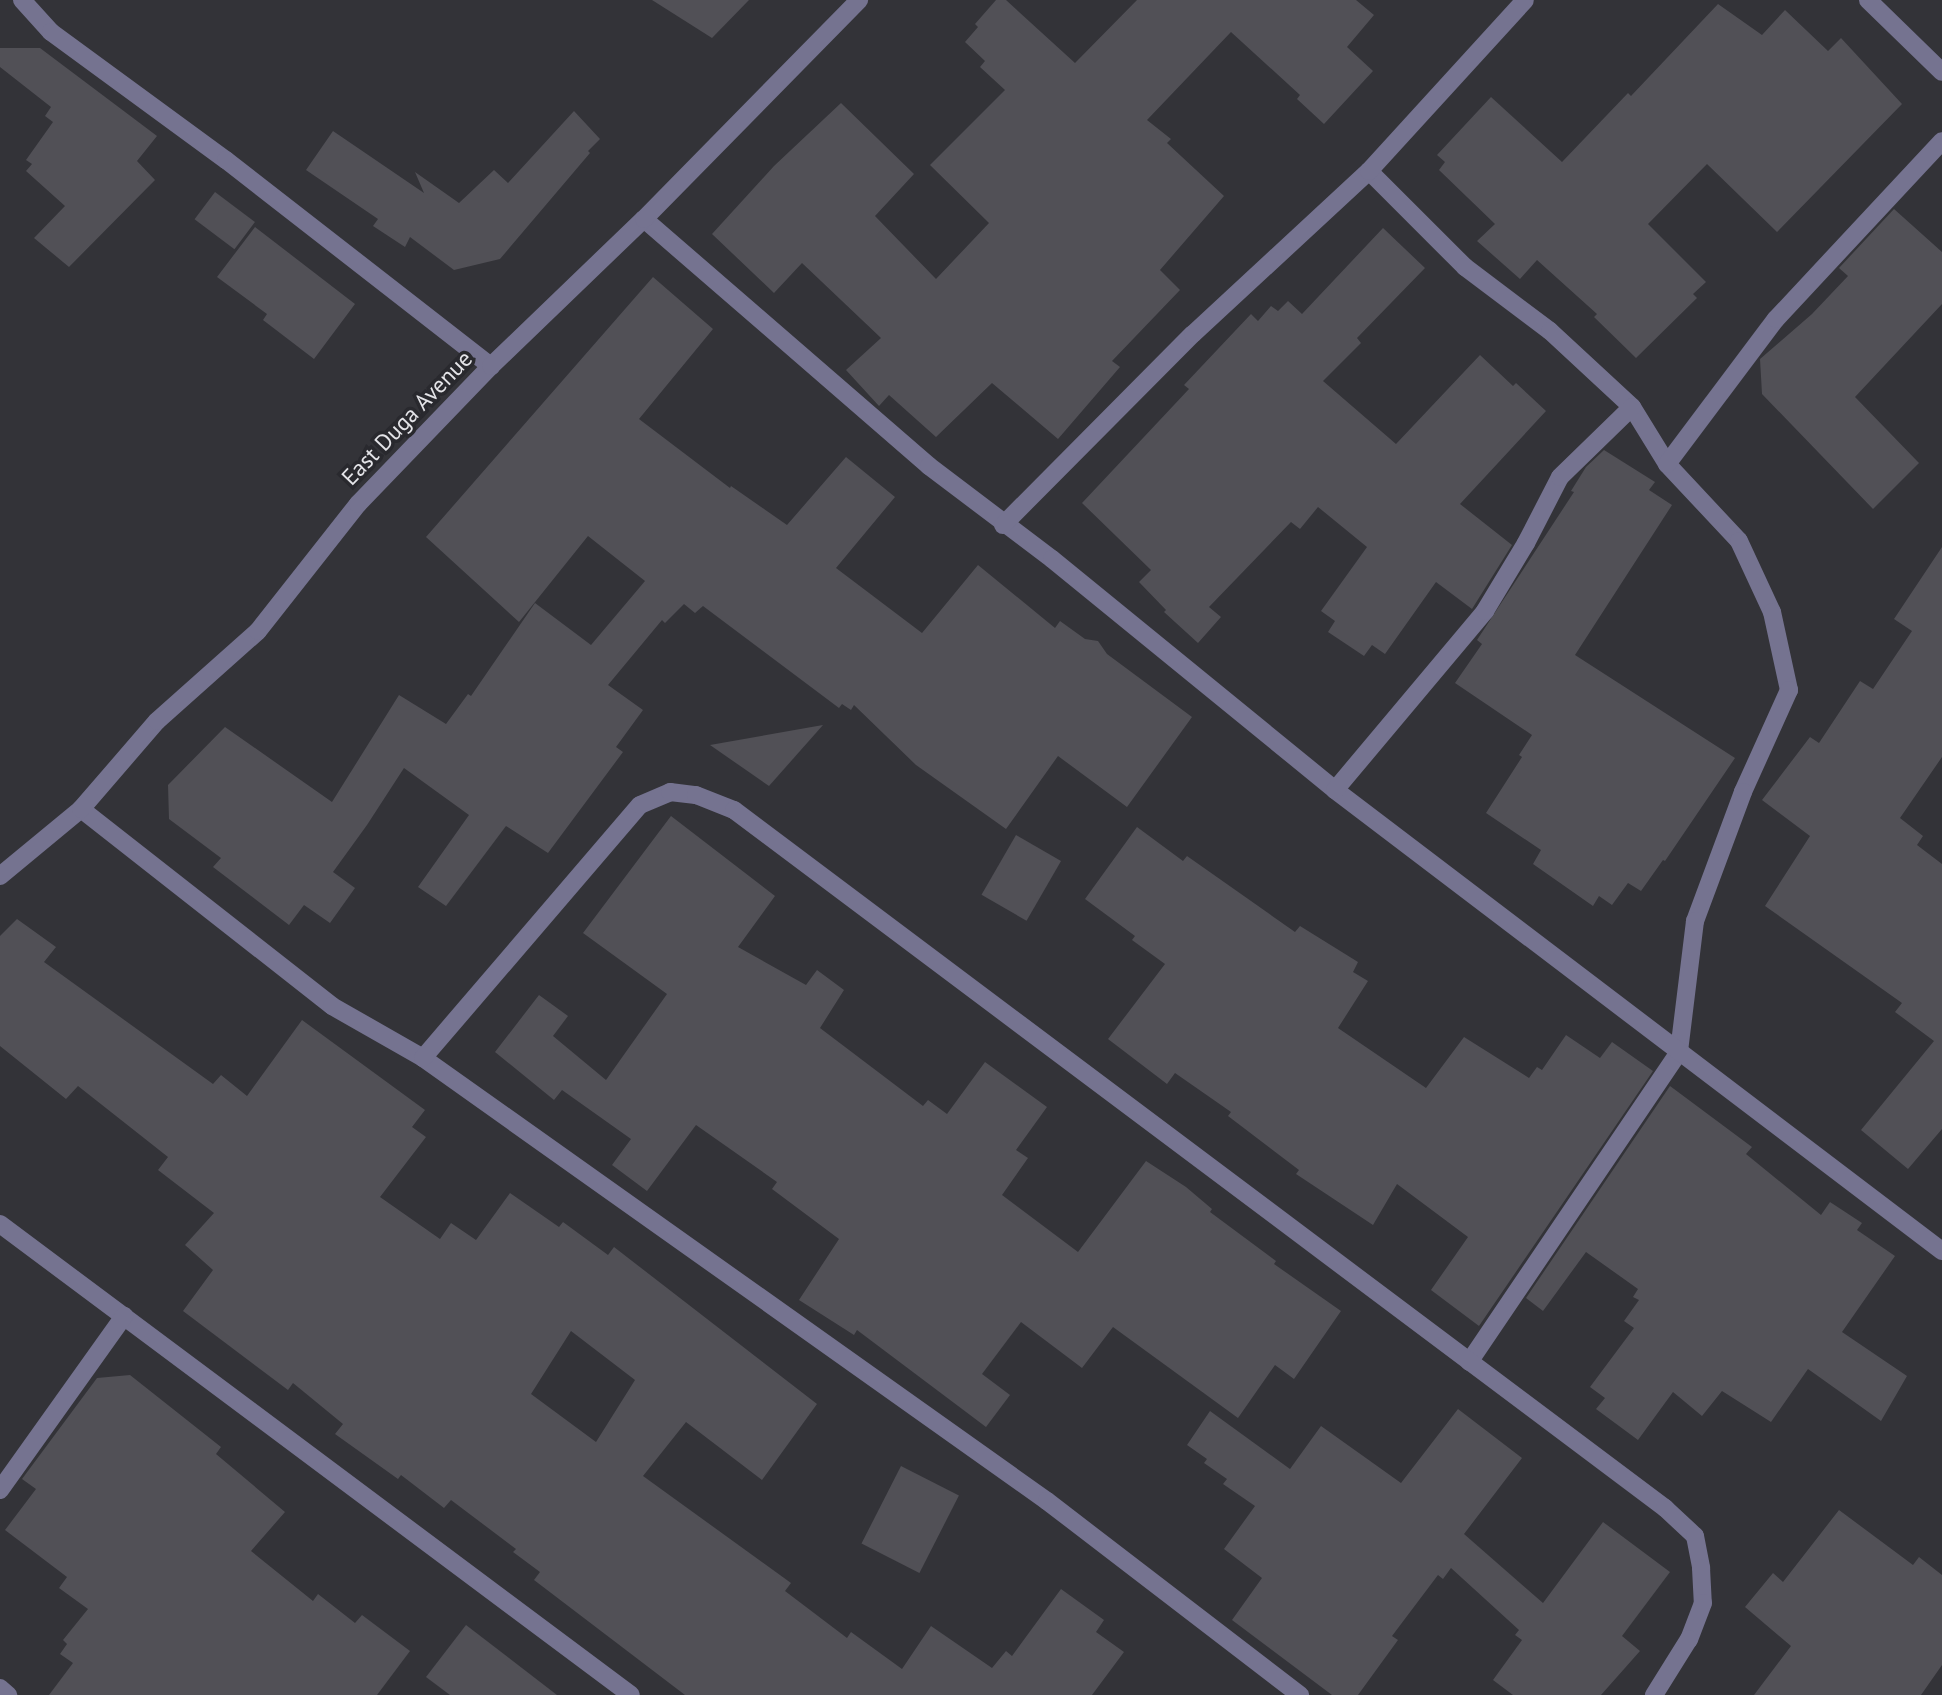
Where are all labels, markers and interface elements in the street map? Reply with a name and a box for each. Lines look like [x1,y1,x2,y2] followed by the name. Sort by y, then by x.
[336,345,478,491] street label: East Duga Avenue

